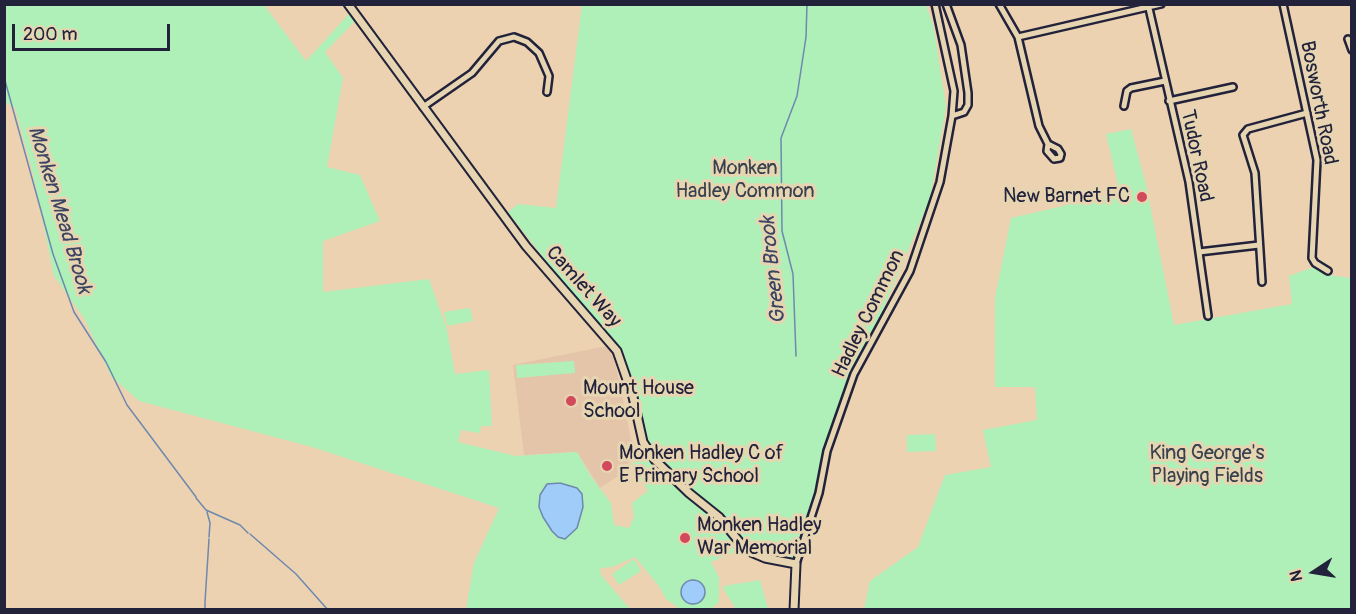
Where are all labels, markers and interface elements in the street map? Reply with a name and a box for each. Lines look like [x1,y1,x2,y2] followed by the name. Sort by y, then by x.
[15,12,172,50] scale bar
[23,23,78,46] text: 200 m
[1294,39,1342,167] street label: Bosworth Road
[1175,108,1217,204] street label: Tudor Road
[22,123,96,297] water label: Monken Mead Brook
[675,157,815,204] park label: Monken Hadley Common
[1003,185,1130,209] place label: New Barnet FC
[1135,190,1149,204] marker: New Barnet FC
[756,215,792,325] water label: Green Brook
[540,241,626,333] street label: Camlet Way
[828,246,910,382] street label: Hadley Common
[583,377,694,424] place label: Mount House School
[564,394,578,408] marker: Mount House School
[619,442,784,489] place label: Monken Hadley C of E Primary School
[1150,442,1264,489] park label: King George's Playing Fields
[600,459,614,473] marker: Monken Hadley C of E Primary School
[697,514,822,561] place label: Monken Hadley War Memorial
[678,531,692,545] marker: Monken Hadley War Memorial
[1284,542,1344,602] north arrow
[1285,568,1307,583] text: N

